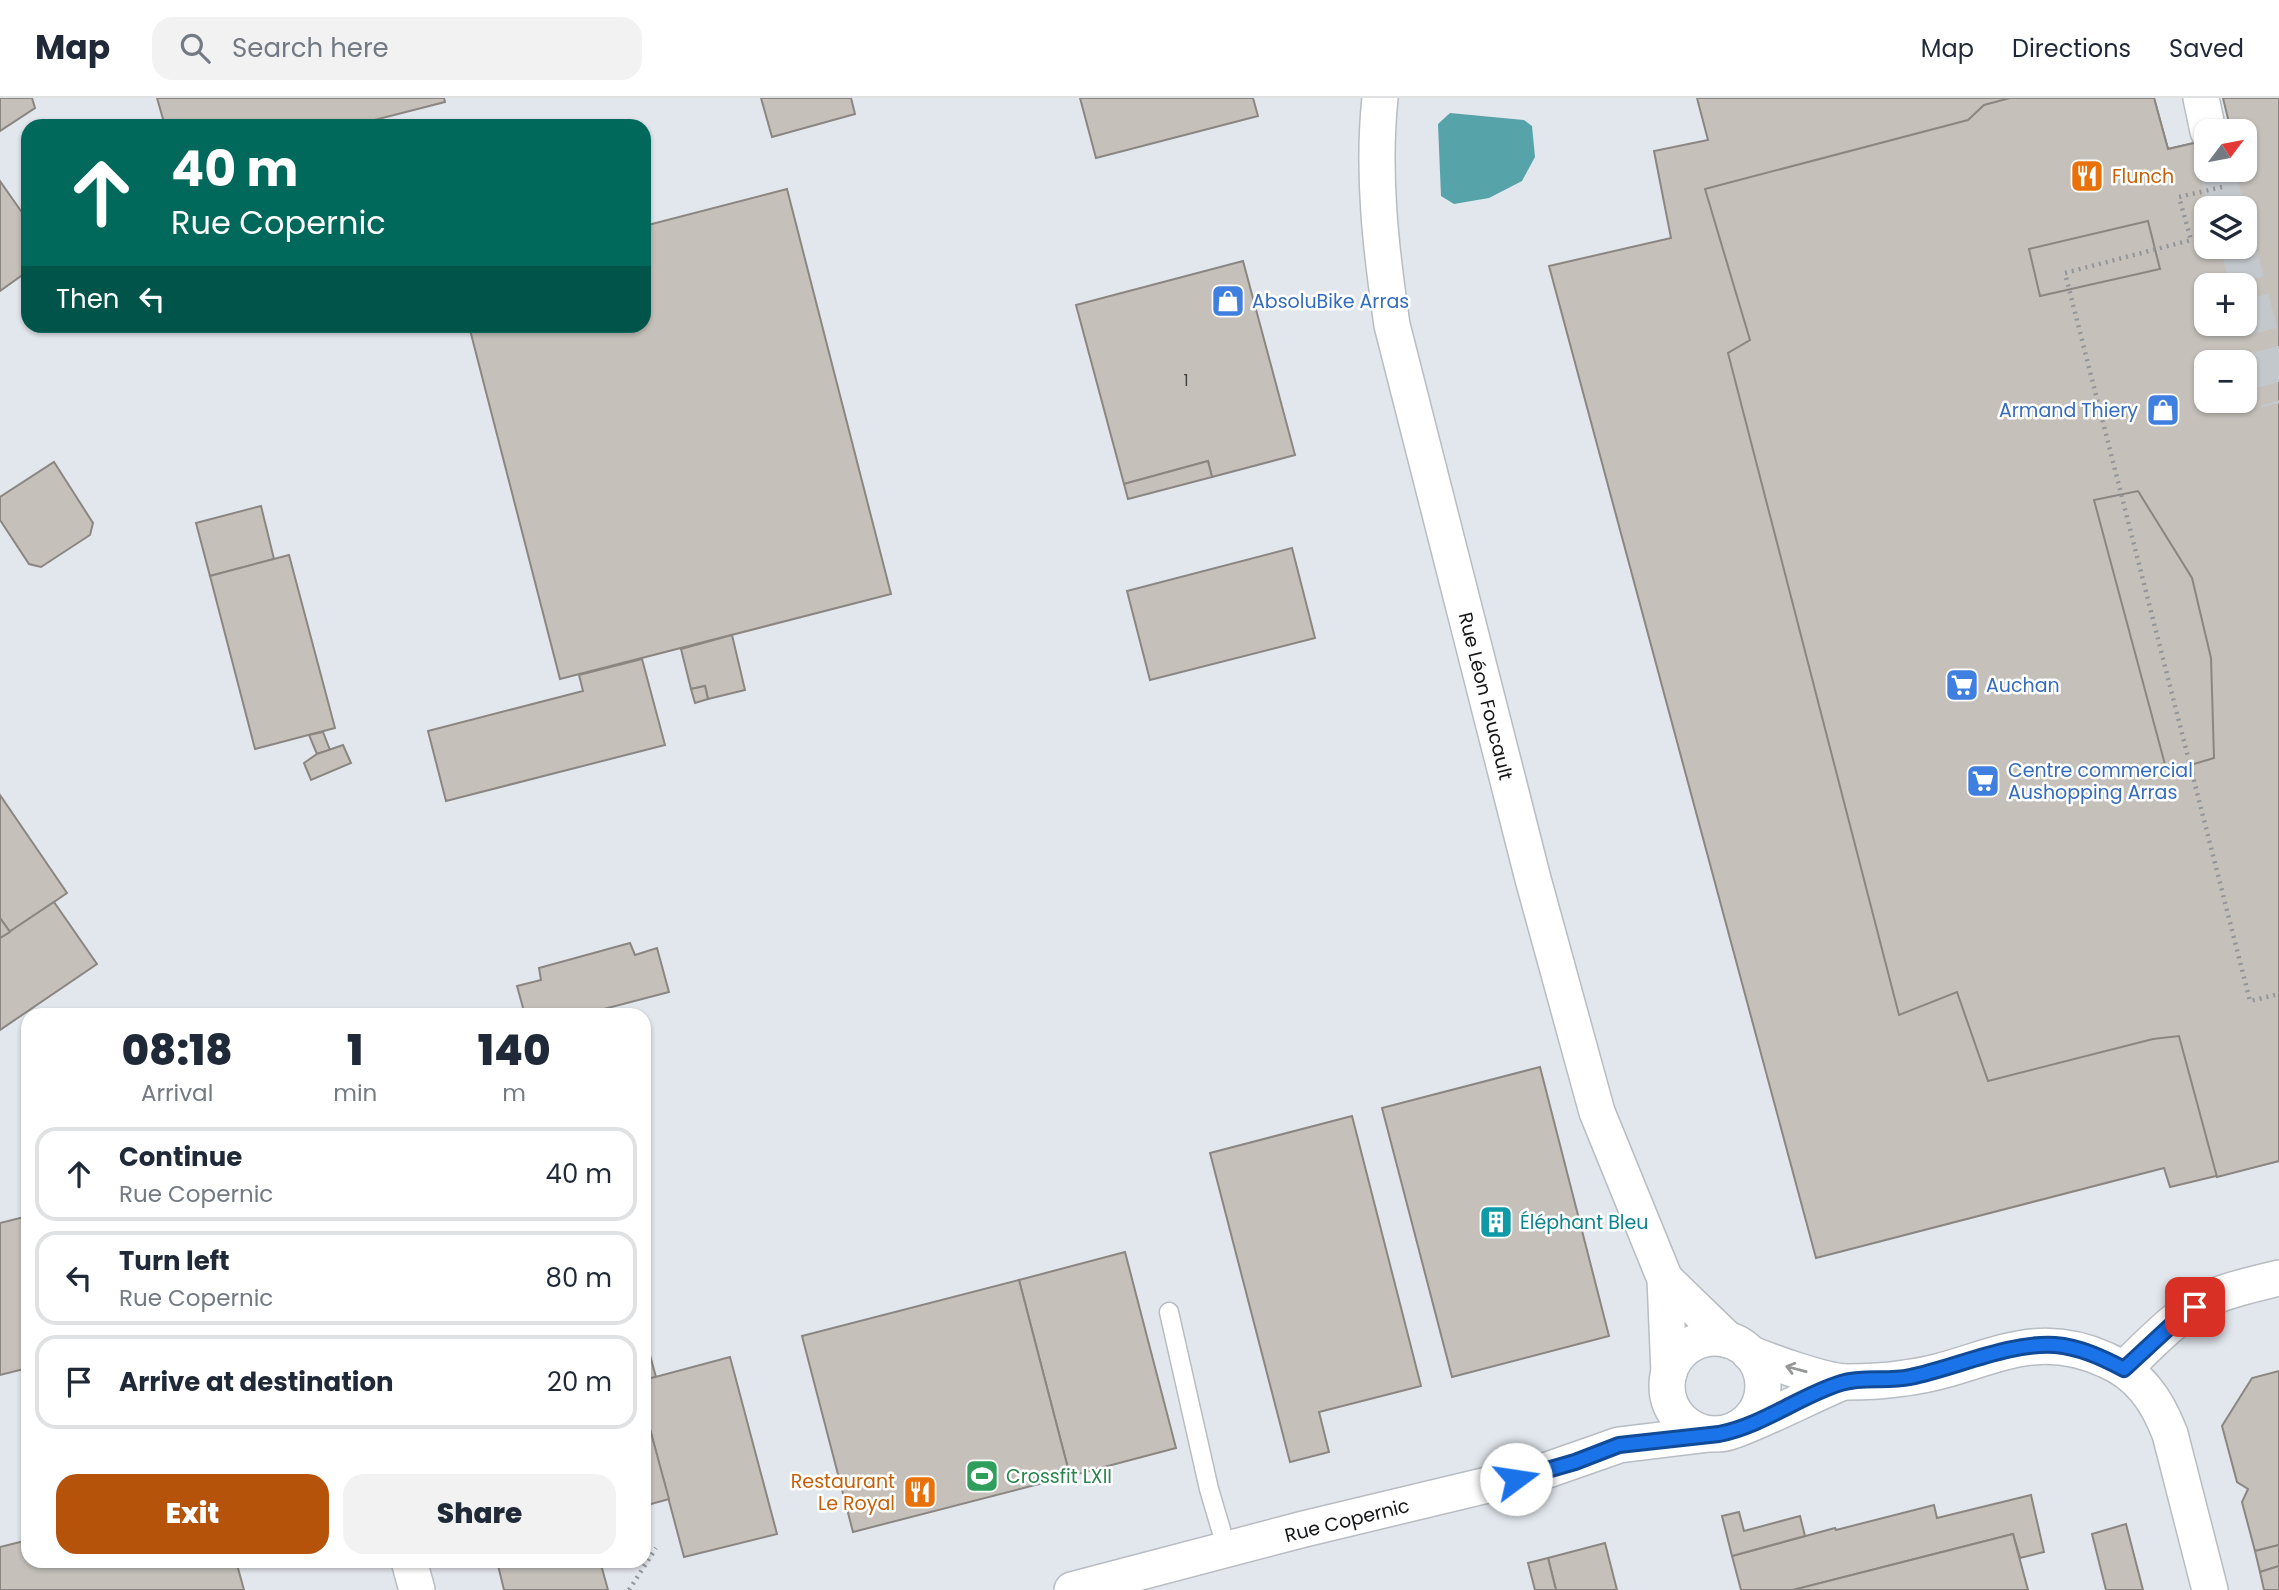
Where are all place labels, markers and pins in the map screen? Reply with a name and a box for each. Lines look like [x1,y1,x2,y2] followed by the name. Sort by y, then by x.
[2068,157,2106,195] restaurant icon: Flunch
[2112,163,2174,190] place label: Flunch
[1209,282,1247,320] shop icon: AbsoluBike Arras
[1252,288,1409,315] place label: AbsoluBike Arras
[2144,391,2182,429] shop icon: Armand Thiery
[1999,397,2138,424] place label: Armand Thiery
[1943,666,1981,704] supermarket icon: Auchan
[1986,672,2060,699] place label: Auchan
[2008,757,2193,806] place label: Centre commercial Aushopping Arras
[1964,762,2002,800] supermarket icon: Centre commercial Aushopping Arras
[1477,1203,1515,1241] building icon: Éléphant Bleu
[1520,1209,1648,1236] place label: Éléphant Bleu
[2165,1277,2225,1337] pin
[963,1457,1001,1495] sports icon: Crossfit LXII
[1006,1463,1112,1490] place label: Crossfit LXII
[791,1468,895,1517] place label: Restaurant Le Royal
[901,1473,939,1511] restaurant icon: Restaurant Le Royal

